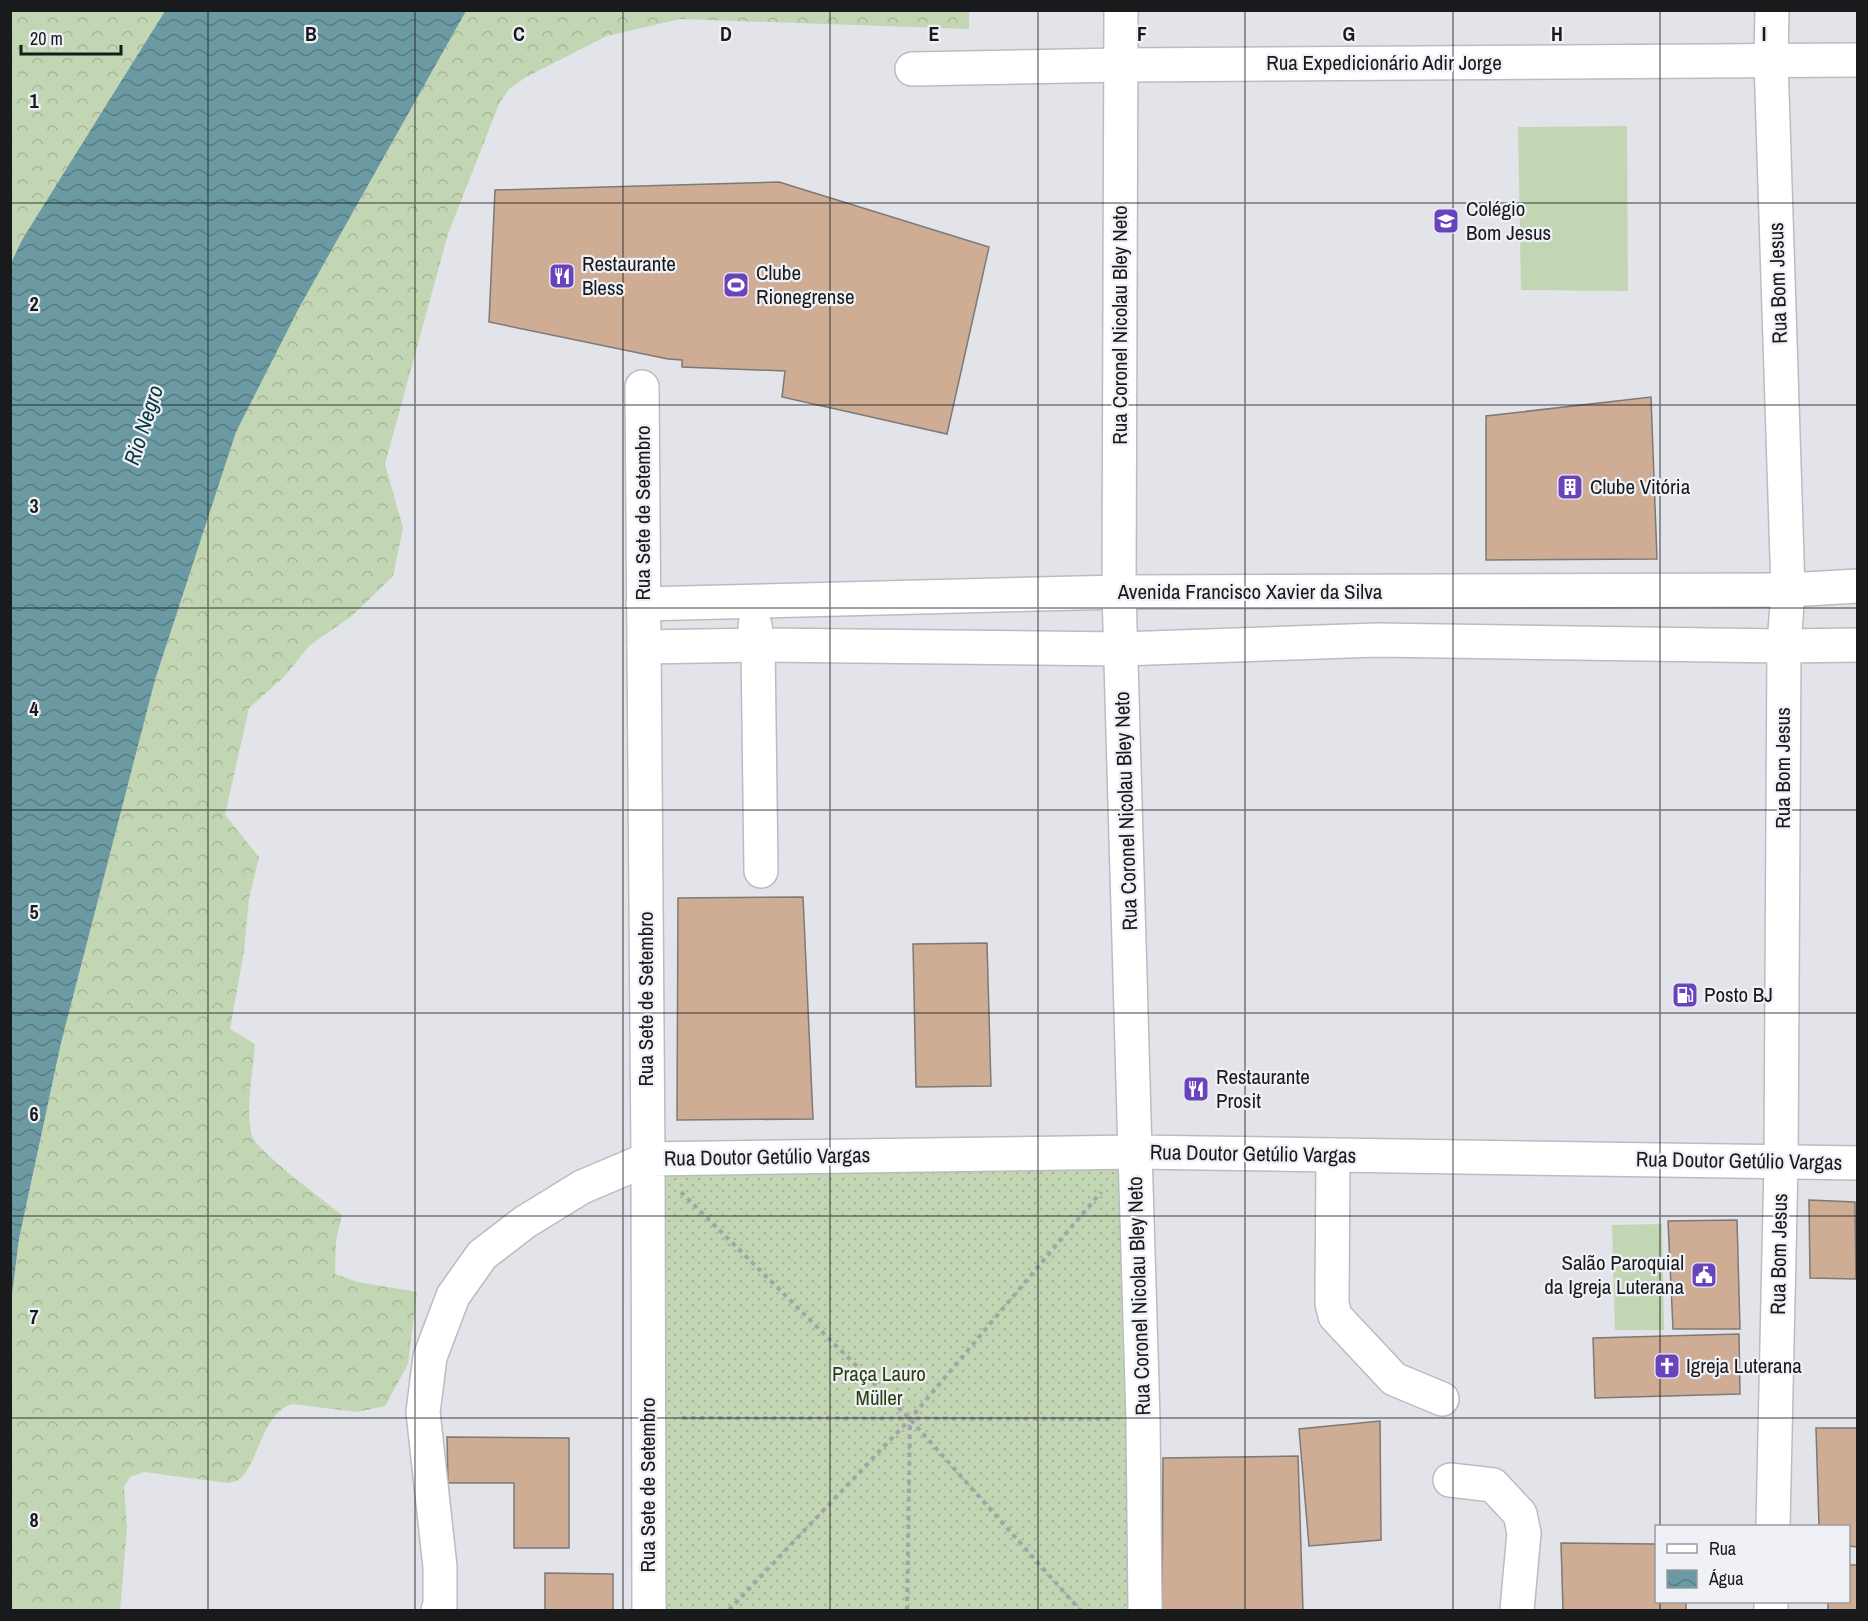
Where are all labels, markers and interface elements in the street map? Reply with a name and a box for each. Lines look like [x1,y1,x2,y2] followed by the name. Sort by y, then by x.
[21,18,122,56] scale bar
[305,20,317,47] text: B
[513,20,525,47] text: C
[720,20,732,47] text: D
[929,20,940,47] text: E
[1137,20,1147,47] text: F
[1343,20,1355,47] text: G
[1551,20,1563,47] text: H
[1762,20,1766,47] text: I
[30,26,63,51] text: 20 m
[1266,48,1502,77] street label: Rua Expedicionário Adir Jorge
[29,87,39,114] text: 1
[1466,194,1551,247] place label: Colégio Bom Jesus
[1105,205,1134,445] street label: Rua Coronel Nicolau Bley Neto
[1431,206,1461,236] school or university icon: Colégio Bom Jesus
[1761,222,1794,344] street label: Rua Bom Jesus
[582,249,676,302] place label: Restaurante Bless
[756,258,855,311] place label: Clube Rionegrense
[547,261,577,291] restaurant icon: Restaurante Bless
[721,270,751,300] sports icon: Clube Rionegrense
[29,290,39,317] text: 2
[116,381,170,469] water label: Rio Negro
[628,425,657,601] street label: Rua Sete de Setembro
[1555,472,1585,502] building icon: Clube Vitória
[1590,472,1691,501] place label: Clube Vitória
[29,492,39,519] text: 3
[1117,577,1383,606] street label: Avenida Francisco Xavier da Silva
[1107,691,1144,931] street label: Rua Coronel Nicolau Bley Neto
[29,695,39,722] text: 4
[1768,707,1797,829] street label: Rua Bom Jesus
[29,898,39,925] text: 5
[631,911,660,1087] street label: Rua Sete de Setembro
[1670,980,1700,1010] fuel station icon: Posto BJ
[1704,980,1773,1009] place label: Posto BJ
[1216,1062,1310,1115] place label: Restaurante Prosit
[1181,1074,1211,1104] restaurant icon: Restaurante Prosit
[29,1100,39,1127] text: 6
[1150,1137,1356,1170] street label: Rua Doutor Getúlio Vargas
[664,1140,870,1173] street label: Rua Doutor Getúlio Vargas
[1636,1144,1842,1177] street label: Rua Doutor Getúlio Vargas
[1120,1176,1157,1416] street label: Rua Coronel Nicolau Bley Neto
[1763,1193,1794,1315] street label: Rua Bom Jesus
[1544,1248,1684,1301] place label: Salão Paroquial da Igreja Luterana
[1689,1260,1719,1290] public building icon: Salão Paroquial da Igreja Luterana
[29,1303,39,1330] text: 7
[1652,1351,1682,1381] church icon: Igreja Luterana
[1686,1351,1802,1380] place label: Igreja Luterana
[832,1359,926,1412] park label: Praça Lauro Müller
[633,1397,662,1573] street label: Rua Sete de Setembro
[29,1506,39,1533] text: 8
[1655,1525,1850,1603] legend
[1709,1536,1736,1561] text: Rua
[1708,1566,1743,1591] text: Água

